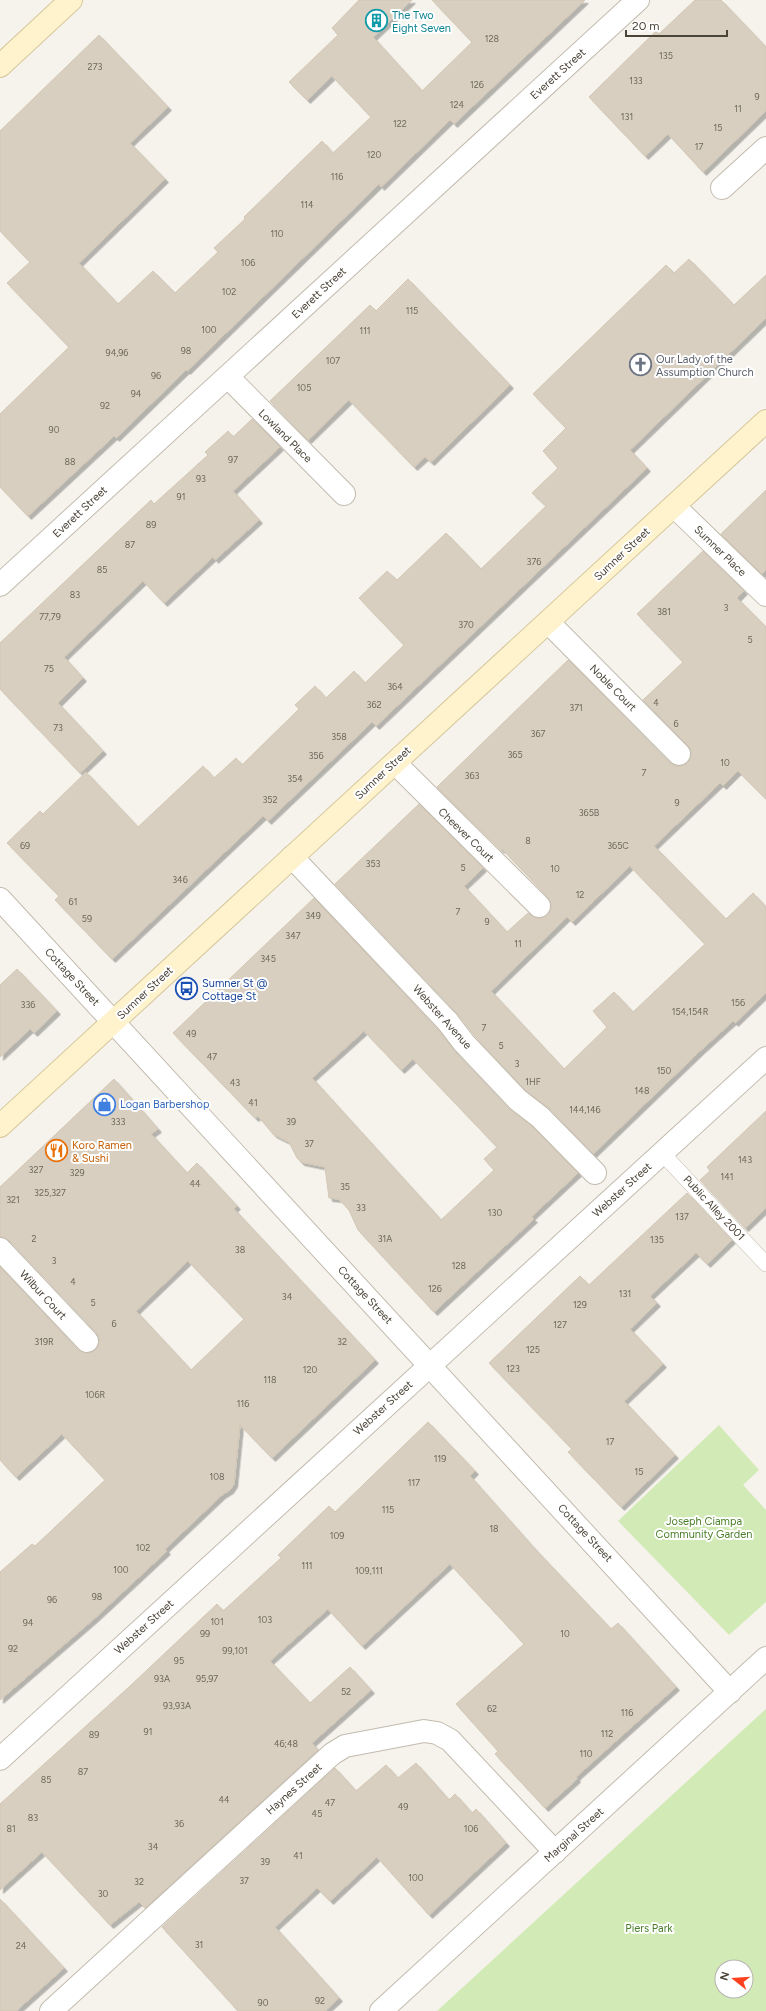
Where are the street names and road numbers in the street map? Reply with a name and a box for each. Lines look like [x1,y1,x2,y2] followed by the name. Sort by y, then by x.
[528,46,588,102] street label: Everett Street
[289,264,349,322] street label: Everett Street
[256,407,314,465] street label: Lowland Place
[50,483,110,541] street label: Everett Street
[691,523,749,579] street label: Sumner Place
[591,525,653,583] street label: Sumner Street
[587,662,639,714] street label: Noble Court
[352,744,414,802] street label: Sumner Street
[435,805,497,865] street label: Cheever Court
[42,945,102,1009] street label: Cottage Street
[114,964,176,1022] street label: Sumner Street
[410,982,474,1052] street label: Webster Avenue
[590,1160,654,1220] street label: Webster Street
[681,1173,747,1243] street label: Public Alley 2001
[335,1263,395,1327] street label: Cottage Street
[17,1268,69,1322] street label: Wilbur Court
[351,1378,415,1438] street label: Webster Street
[555,1501,615,1565] street label: Cottage Street
[112,1597,176,1657] street label: Webster Street
[264,1761,324,1817] street label: Haynes Street
[542,1805,606,1865] street label: Marginal Street

